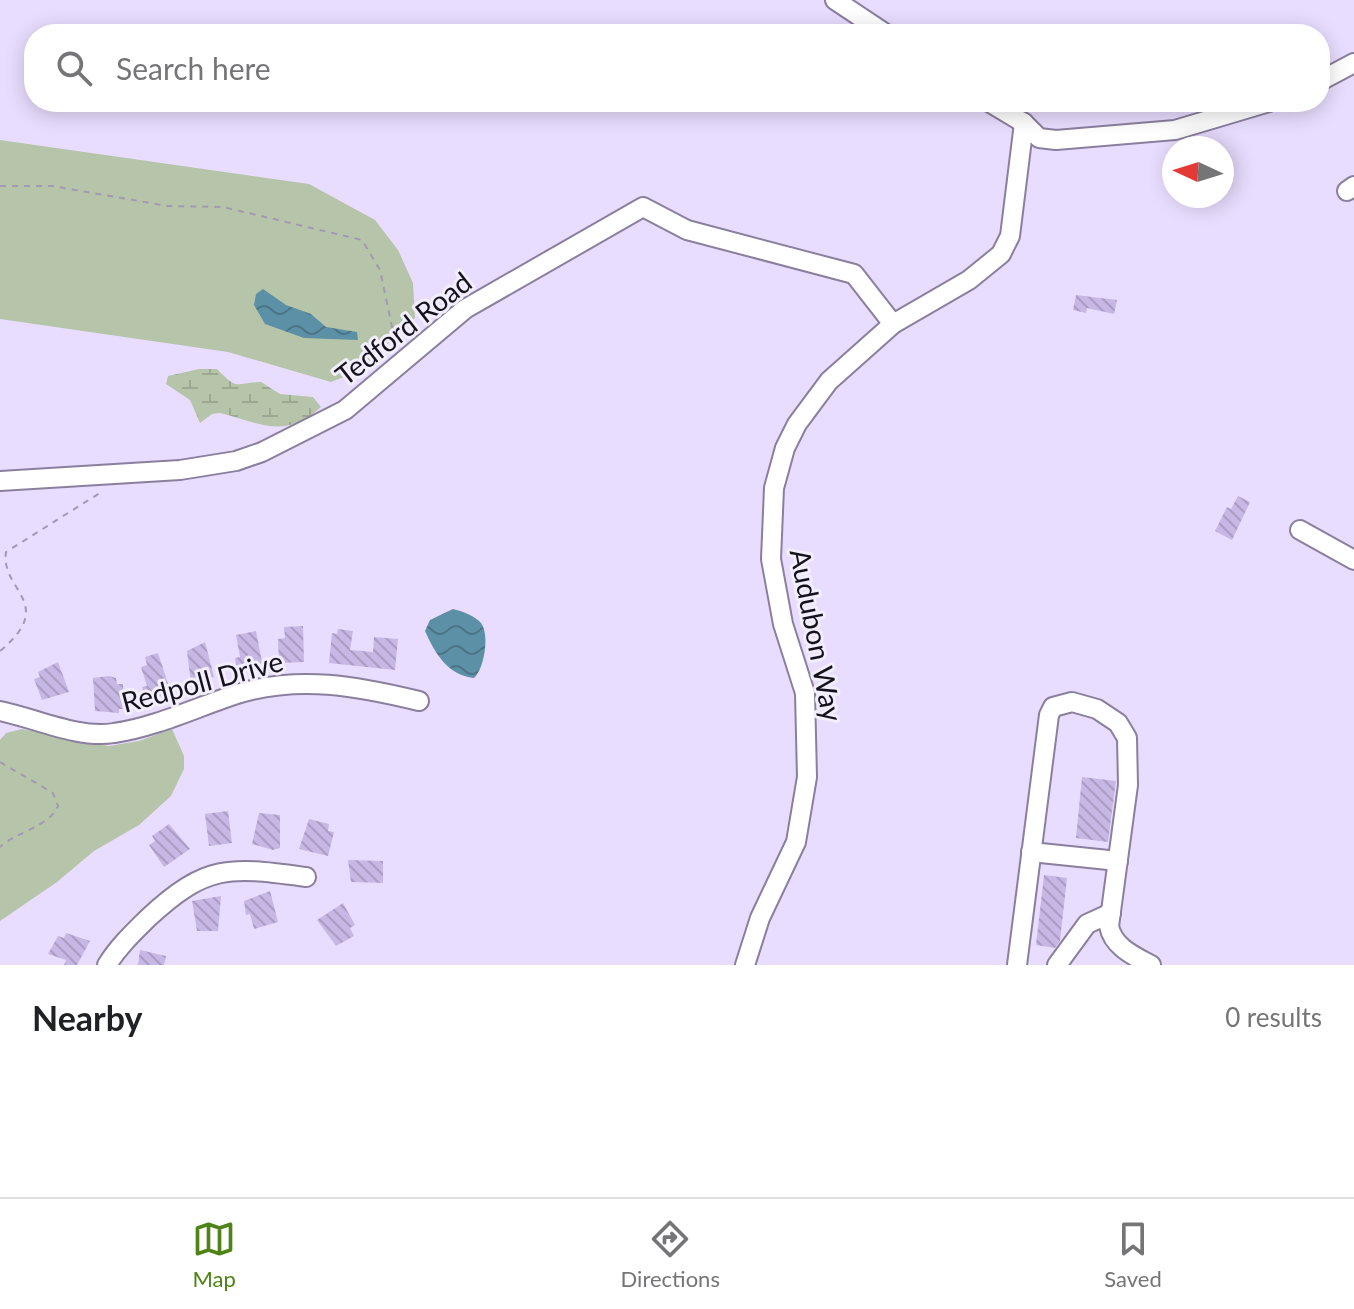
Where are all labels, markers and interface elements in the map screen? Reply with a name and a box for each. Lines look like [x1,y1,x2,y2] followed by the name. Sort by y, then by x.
[24,24,1330,112] search box
[52,46,96,90] icon: search
[116,50,271,86] text: Search here
[1162,136,1234,208] north arrow
[328,264,478,392] street label: Tedford Road
[784,546,850,725] street label: Audubon Way
[118,643,286,719] street label: Redpoll Drive
[32,997,143,1038] text: Nearby
[1225,1001,1322,1033] text: 0 results
[192,1217,236,1292] tab: Map
[621,1217,720,1292] tab: Directions
[1104,1217,1162,1292] tab: Saved

